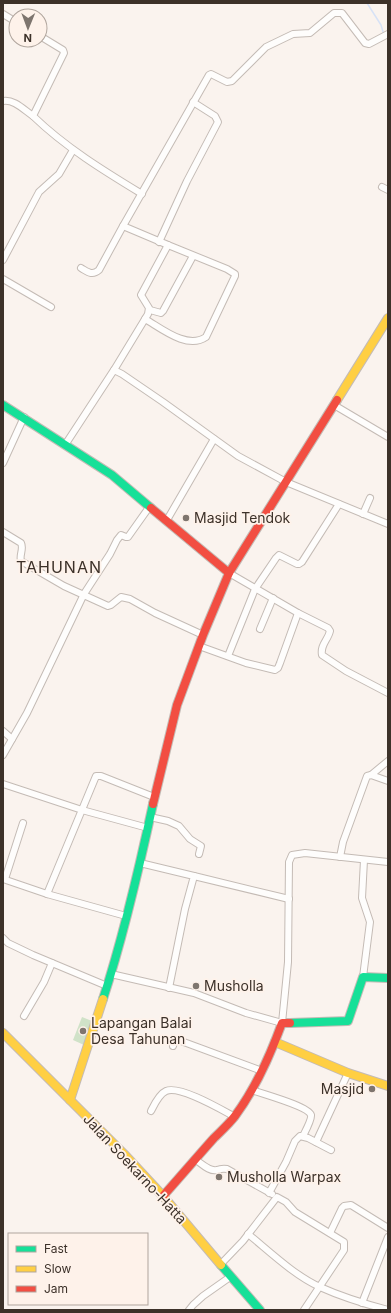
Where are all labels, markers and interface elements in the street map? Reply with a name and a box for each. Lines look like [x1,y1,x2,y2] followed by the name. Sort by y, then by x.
[8,8,48,48] north arrow
[24,31,32,45] text: N
[194,509,291,526] place label: Masjid Tendok
[181,513,191,523] marker: Masjid Tendok
[16,557,102,577] district label: TAHUNAN
[204,977,264,994] place label: Musholla
[191,981,201,991] marker: Musholla
[91,1014,192,1047] place label: Lapangan Balai Desa Tahunan
[78,1026,88,1036] marker: Lapangan Balai Desa Tahunan
[321,1080,364,1097] place label: Masjid
[367,1084,377,1094] marker: Masjid
[80,1110,191,1227] street label: Jalan Soekarno-Hatta
[227,1168,342,1185] place label: Musholla Warpax
[214,1172,224,1182] marker: Musholla Warpax
[8,1233,148,1305] legend
[44,1241,68,1256] text: Fast
[44,1261,72,1276] text: Slow
[44,1281,68,1296] text: Jam

